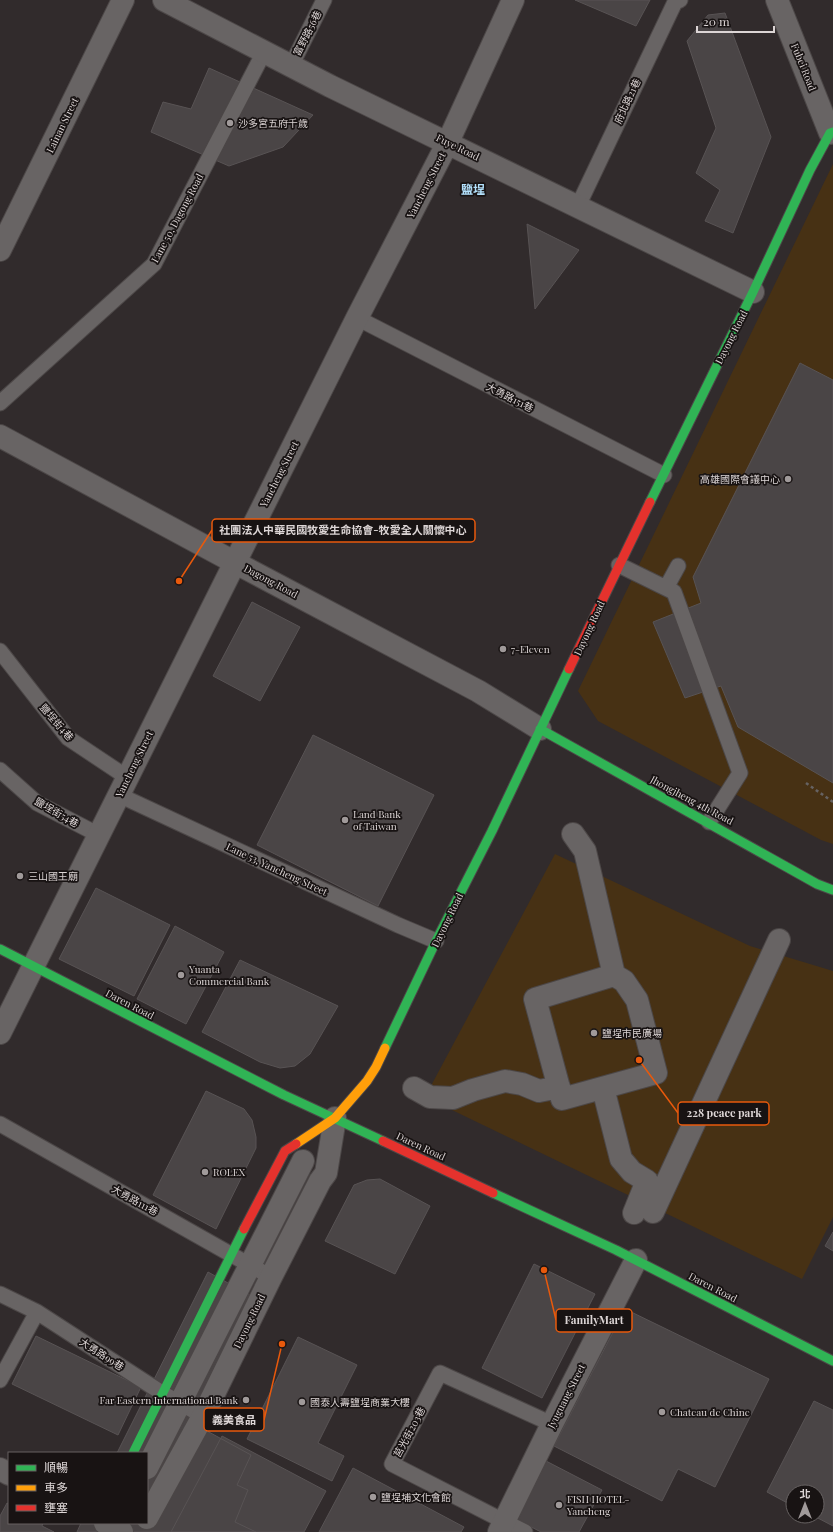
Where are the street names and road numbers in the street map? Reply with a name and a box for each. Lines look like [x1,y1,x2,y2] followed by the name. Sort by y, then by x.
[290,8,324,58] street label: 富野路56巷
[788,41,820,93] street label: Fubei Road
[610,76,644,126] street label: 府北路21巷
[43,95,82,155] street label: Lainan Street
[434,130,482,164] street label: Fuye Road
[403,149,449,221] street label: Yancheng Street
[148,171,206,265] street label: Lane 50, Dagong Road
[711,307,751,366] street label: Dayong Road
[484,379,536,415] street label: 大勇路151巷
[256,438,302,510] street label: Yancheng Street
[242,561,301,601] street label: Dagong Road
[570,598,608,658] street label: Dayong Road
[37,700,77,744] street label: 鹽埕街4巷
[111,728,156,801] street label: Yancheng Street
[647,772,736,828] street label: Jhongjheng 4th Road
[32,794,82,830] street label: 鹽埕街54巷
[224,839,330,899] street label: Lane 53, Yancheng Street
[428,890,466,950] street label: Dayong Road
[103,986,157,1022] street label: Daren Road
[394,1129,448,1164] street label: Daren Road
[109,1181,161,1219] street label: 大勇路111巷
[686,1269,740,1305] street label: Daren Road
[230,1291,268,1351] street label: Dayong Road
[77,1334,127,1374] street label: 大勇路99巷
[543,1361,588,1432] street label: Jyuguang Street
[390,1404,428,1460] street label: 莒光街203巷

